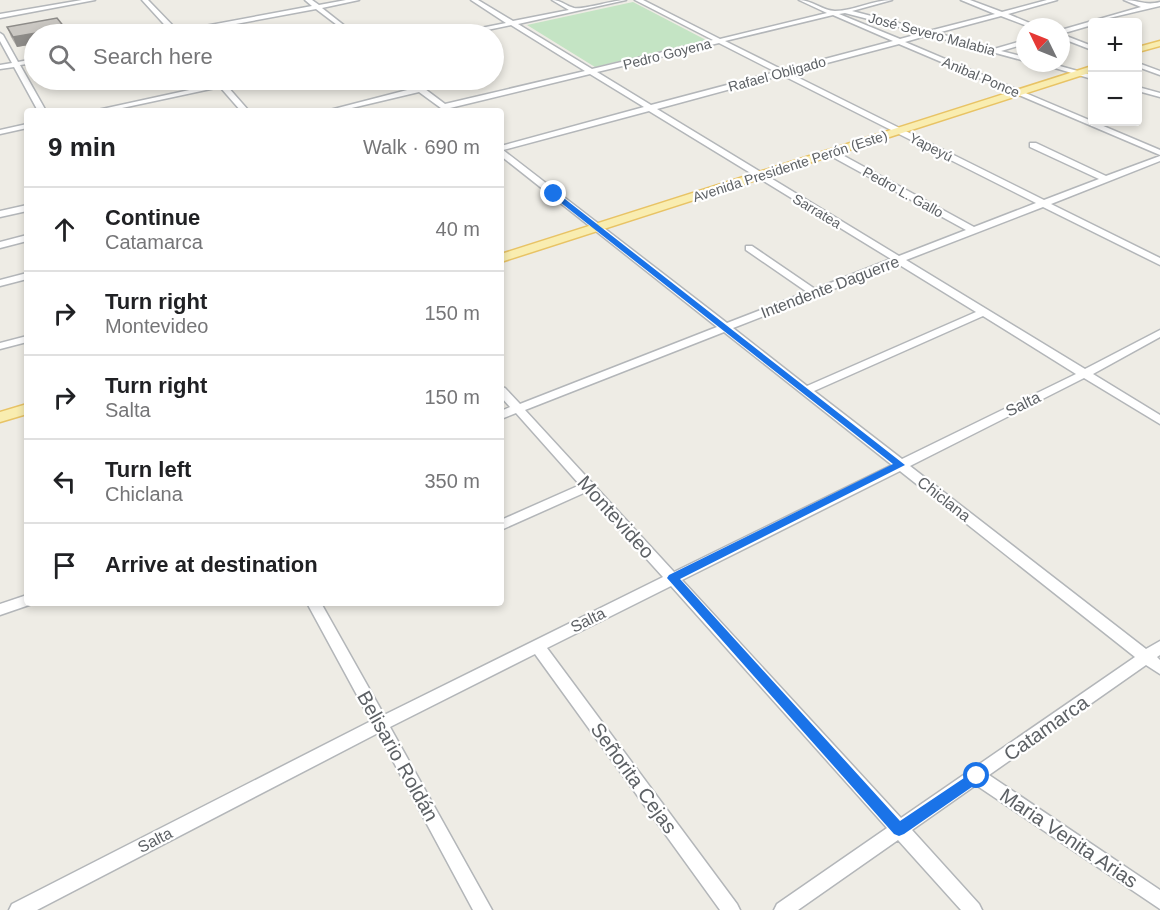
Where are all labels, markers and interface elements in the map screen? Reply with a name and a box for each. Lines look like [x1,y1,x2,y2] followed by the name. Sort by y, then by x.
[867,9,997,59] street label: José Severo Malabia
[1016,18,1070,72] north arrow
[1088,18,1142,126] map controls
[1088,18,1142,72] button: +
[24,24,504,90] search box
[621,35,713,73] street label: Pedro Goyena
[45,41,78,74] icon: search
[93,44,213,69] text: Search here
[726,53,828,95] street label: Rafael Obligado
[940,54,1022,101] street label: Anibal Ponce
[1088,72,1142,126] button: −
[691,127,889,205] street label: Avenida Presidente Perón (Este)
[907,129,955,165] street label: Yapeyú
[48,132,116,162] text: 9 min
[363,136,480,158] text: Walk · 690 m
[860,163,946,221] street label: Pedro L. Gallo
[540,180,566,206] route end
[790,190,844,232] street label: Sarratea
[105,205,200,230] text: Continue
[48,213,81,246] icon: ahead
[436,218,480,240] text: 40 m
[105,231,203,253] text: Catamarca
[758,253,902,321] street label: Intendente Daguerre
[105,289,207,314] text: Turn right
[48,297,81,330] icon: right
[424,302,480,324] text: 150 m
[105,315,208,337] text: Montevideo
[105,373,207,398] text: Turn right
[48,381,81,414] icon: right
[424,386,480,408] text: 150 m
[1003,388,1043,420] street label: Salta
[105,399,151,421] text: Salta
[105,457,191,482] text: Turn left
[48,465,81,498] icon: left
[424,470,480,492] text: 350 m
[573,471,659,563] street label: Montevideo
[914,473,974,525] street label: Chiclana
[105,483,183,505] text: Chiclana
[48,549,81,582] icon: arrive
[105,552,318,577] text: Arrive at destination
[568,604,608,636] street label: Salta
[353,687,443,825] street label: Belisario Roldán
[1000,690,1093,765] street label: Catamarca
[587,718,681,838] street label: Señorita Cejas
[963,762,989,788] route start
[996,784,1142,892] street label: Maria Venita Arias
[135,824,175,856] street label: Salta

